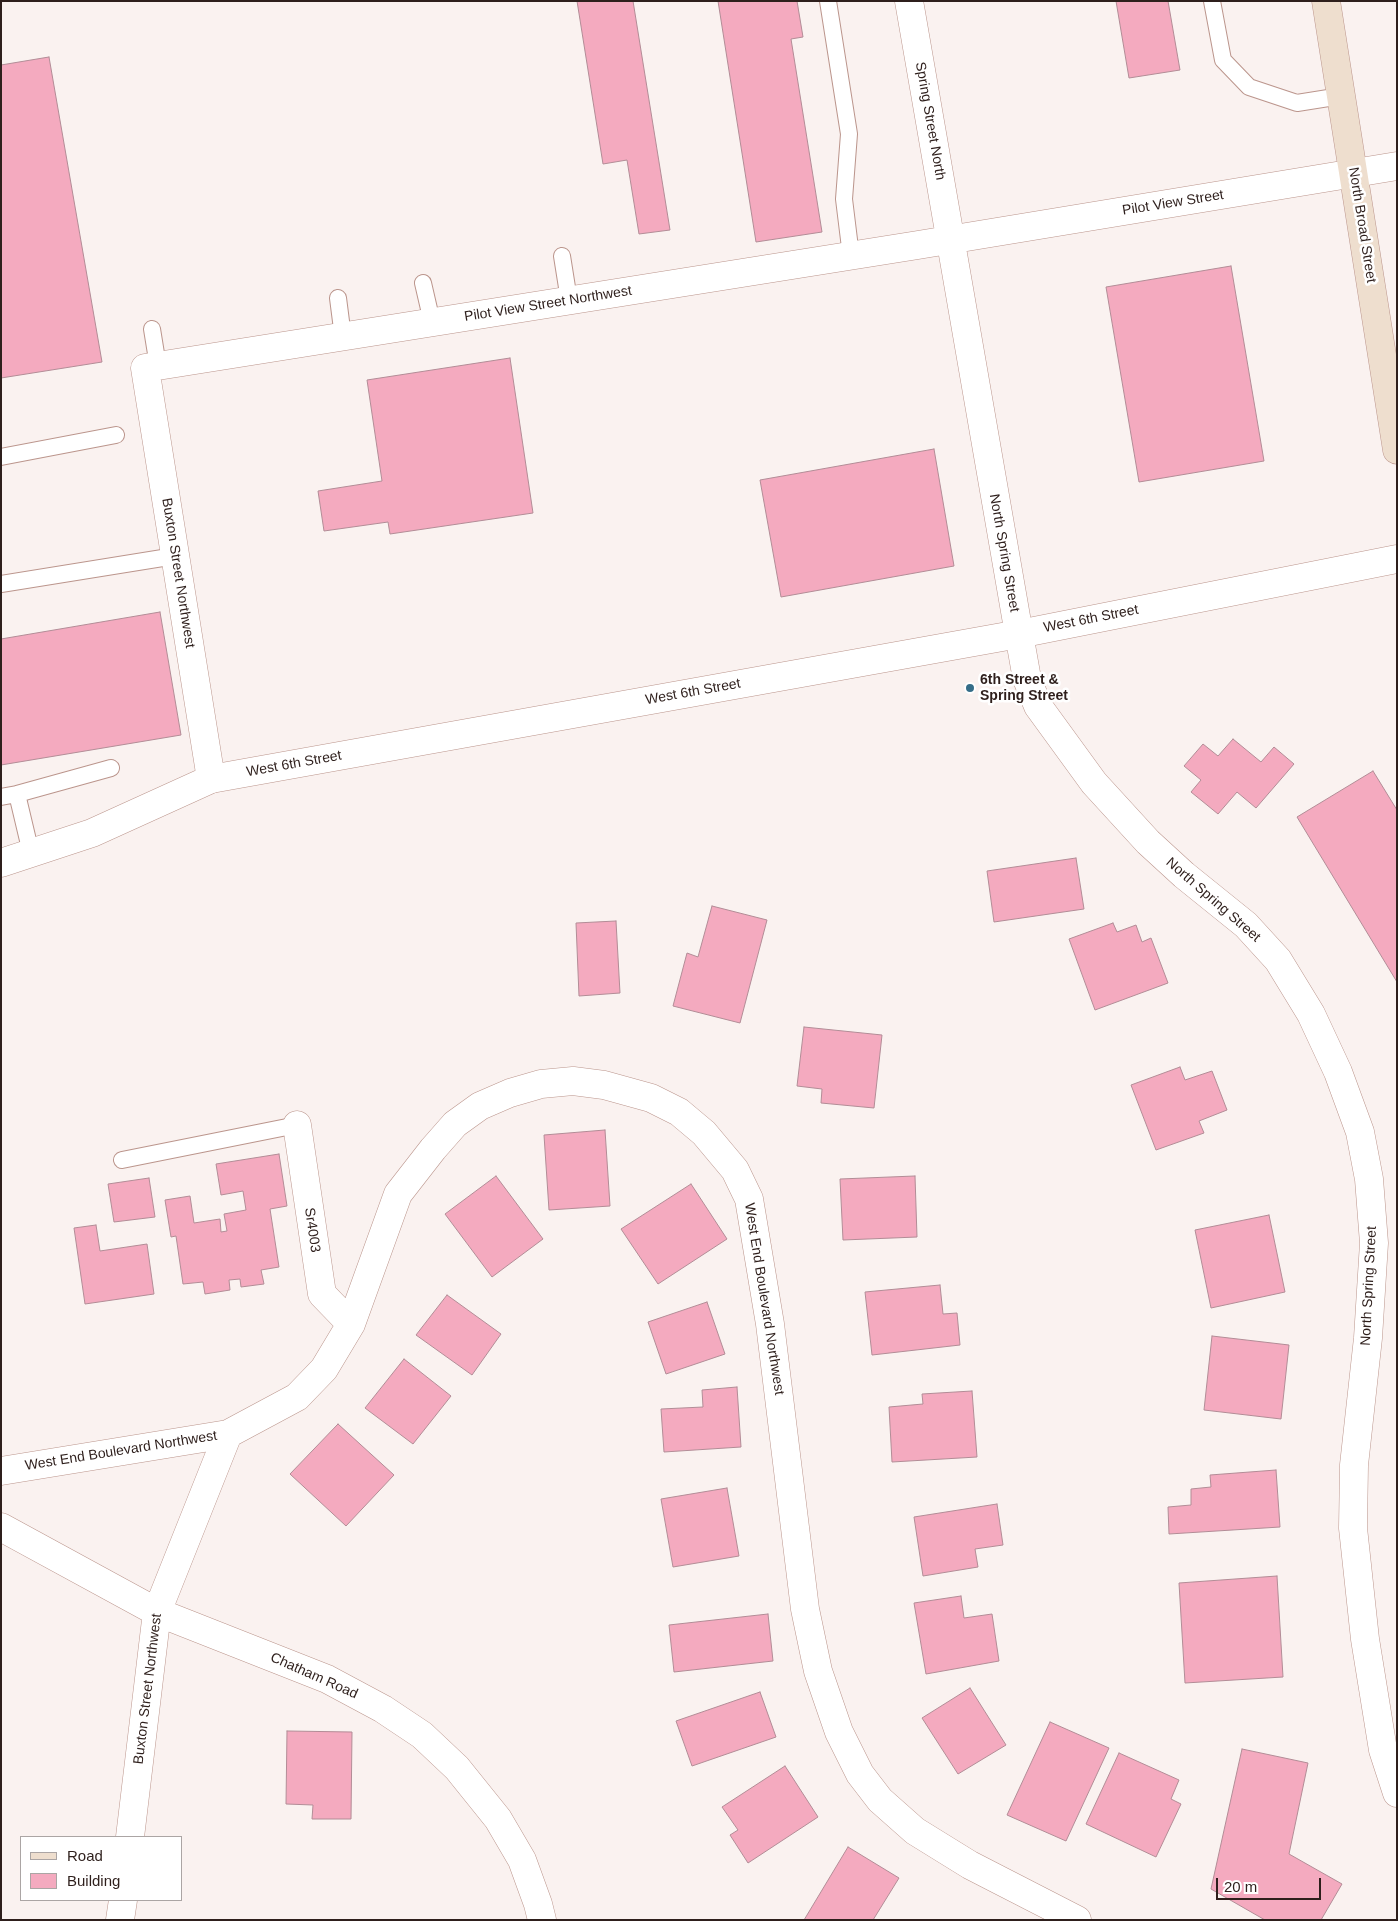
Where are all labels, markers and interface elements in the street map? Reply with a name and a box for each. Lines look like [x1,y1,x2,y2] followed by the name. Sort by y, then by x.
[911,61,949,181] street label: Spring Street North
[1345,166,1379,284] street label: North Broad Street
[1121,187,1225,219] street label: Pilot View Street
[463,282,633,326] street label: Pilot View Street Northwest
[985,493,1023,613] street label: North Spring Street
[158,497,198,649] street label: Buxton Street Northwest
[1042,602,1140,636] street label: West 6th Street
[980,672,1068,704] place label: 6th Street & Spring Street
[644,675,742,709] street label: West 6th Street
[964,682,976,694] marker: 6th Street & Spring Street
[245,747,343,781] street label: West 6th Street
[1162,854,1264,946] street label: North Spring Street
[741,1202,787,1396] street label: West End Boulevard Northwest
[301,1206,323,1254] street label: Sr4003
[1357,1226,1381,1346] street label: North Spring Street
[24,1428,218,1474] street label: West End Boulevard Northwest
[130,1613,166,1765] street label: Buxton Street Northwest
[268,1649,360,1703] street label: Chatham Road
[20,1836,182,1901] legend
[67,1847,103,1864] text: Road
[1218,1868,1323,1900] scale bar
[67,1872,120,1889] text: Building
[1224,1878,1257,1895] text: 20 m

